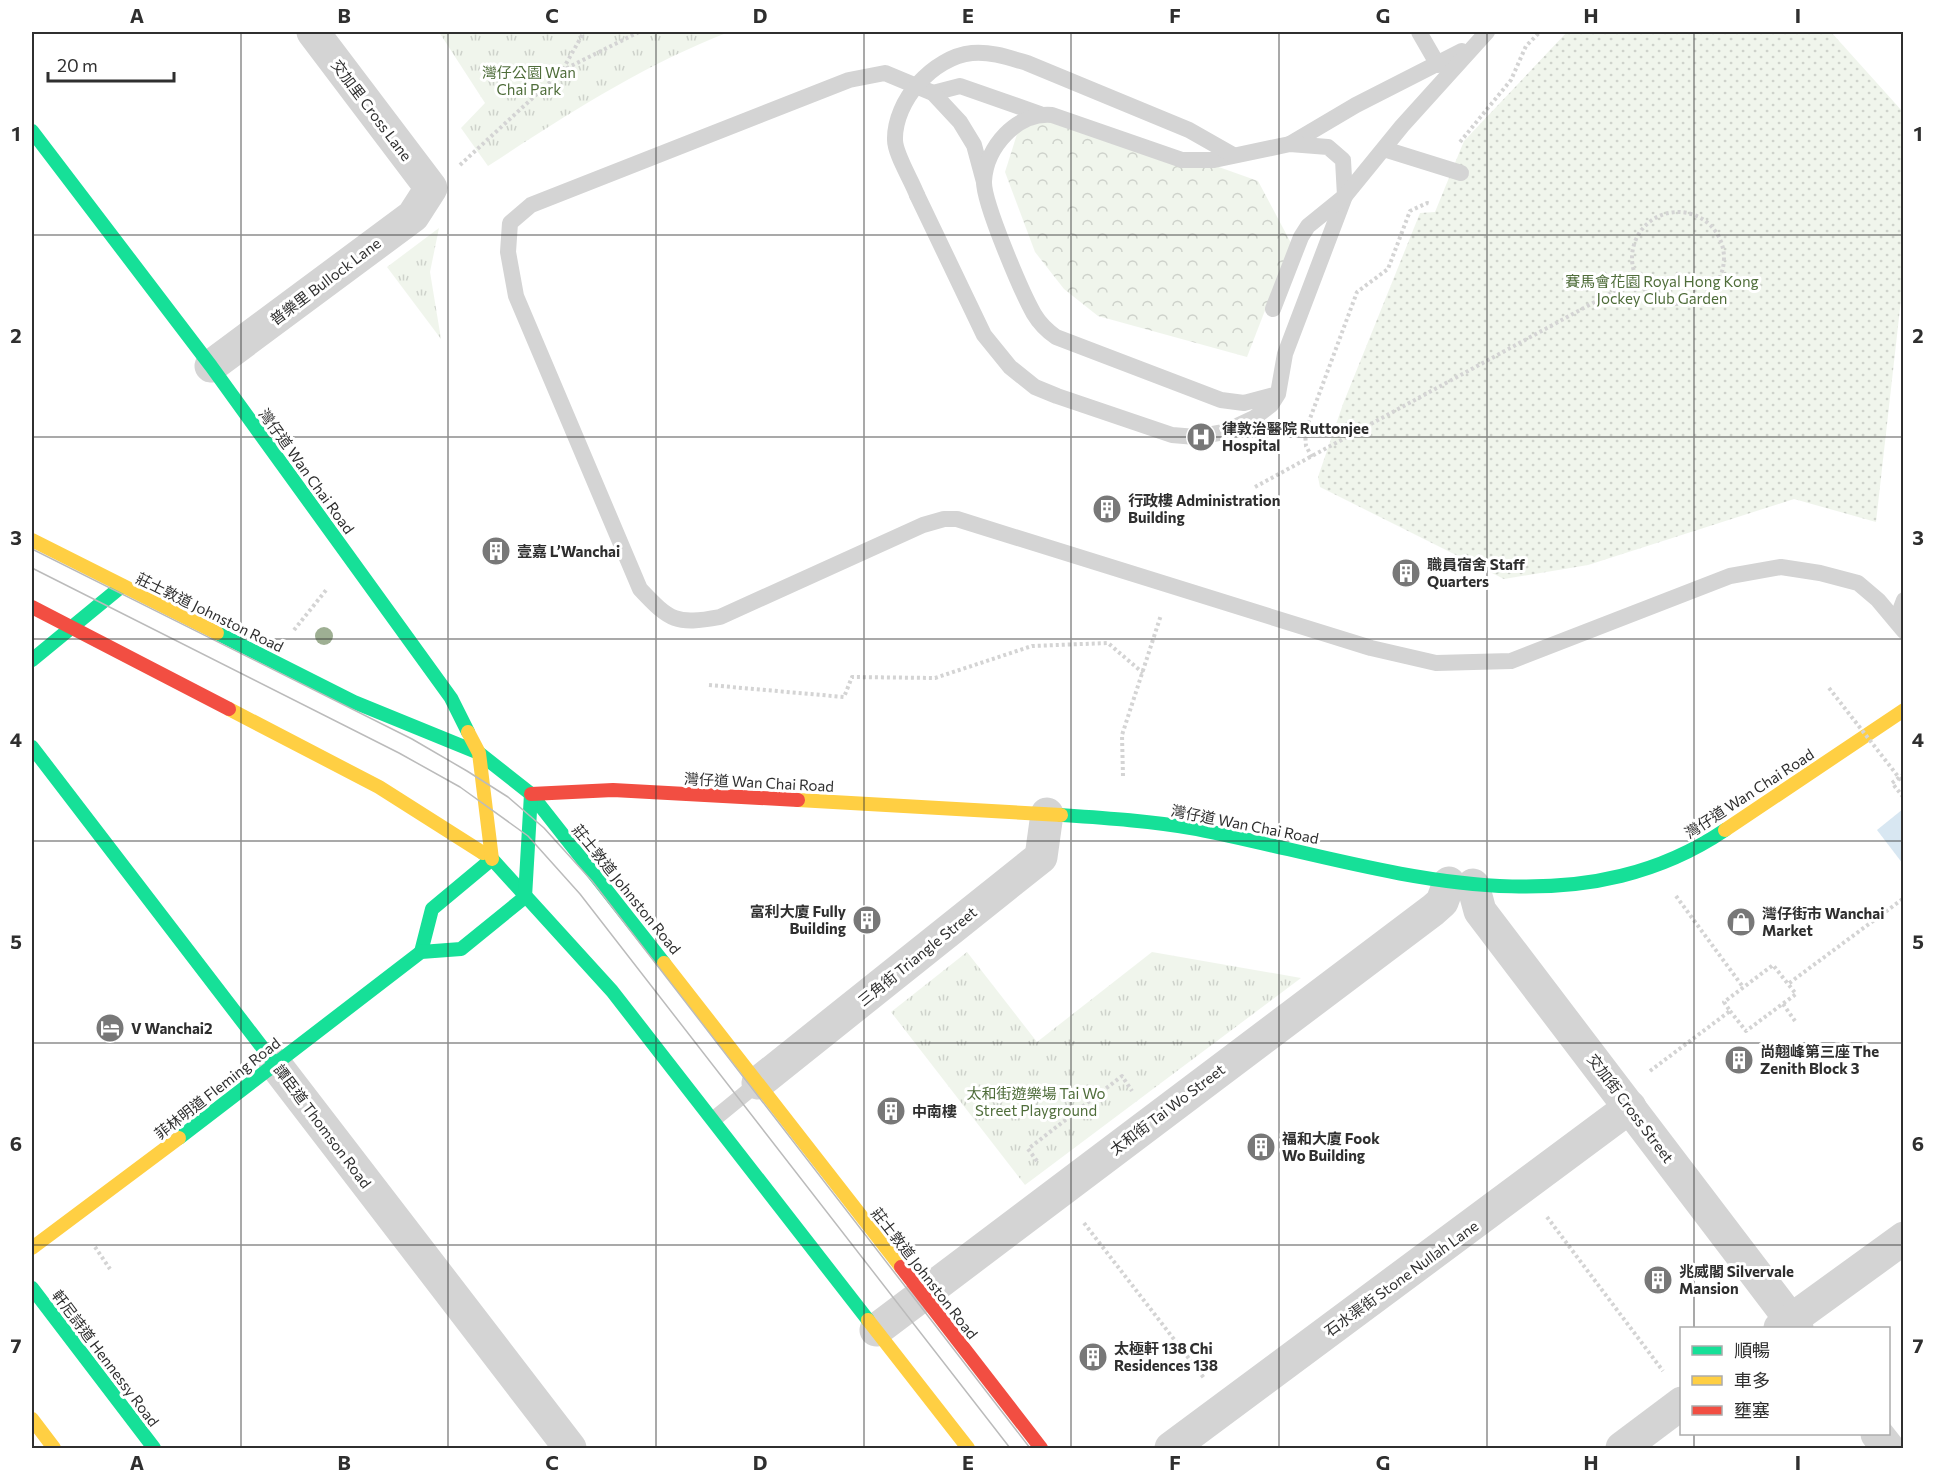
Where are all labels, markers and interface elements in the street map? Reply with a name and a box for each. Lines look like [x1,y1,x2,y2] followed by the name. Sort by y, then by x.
[130,3,144,27] text: A
[337,3,351,27] text: B
[545,3,559,27] text: C
[753,3,767,27] text: D
[962,3,974,27] text: E
[1169,3,1181,27] text: F
[1376,3,1390,27] text: G
[1584,3,1599,27] text: H
[1795,3,1801,27] text: I
[48,45,174,83] scale bar
[57,54,98,76] text: 20 m
[328,56,416,164] street label: 交加里 Cross Lane
[482,63,576,98] park label: 灣仔公園 Wan Chai Park
[11,121,21,145] text: 1
[1913,121,1923,145] text: 1
[266,233,384,328] street label: 普樂里 Bullock Lane
[1565,272,1759,307] park label: 賽馬會花園 Royal Hong Kong Jockey Club Garden
[10,323,22,347] text: 2
[1912,323,1924,347] text: 2
[256,405,358,537] street label: 灣仔道 Wan Chai Road
[1222,419,1369,454] place label: 律敦治醫院 Ruttonjee Hospital
[1185,421,1217,453] hospital icon: 律敦治醫院 Ruttonjee Hospital
[1128,491,1280,526] place label: 行政樓 Administration Building
[1091,493,1123,525] building icon: 行政樓 Administration Building
[10,525,22,549] text: 3
[1912,525,1924,549] text: 3
[480,535,512,567] building icon: 壹嘉 L’Wanchai
[517,542,620,560] place label: 壹嘉 L’Wanchai
[1427,555,1525,590] place label: 職員宿舍 Staff Quarters
[1390,557,1422,589] building icon: 職員宿舍 Staff Quarters
[133,568,287,656] street label: 莊士敦道 Johnston Road
[10,727,22,751] text: 4
[1912,727,1924,751] text: 4
[1681,745,1817,841] street label: 灣仔道 Wan Chai Road
[684,769,834,795] street label: 灣仔道 Wan Chai Road
[1170,801,1320,847] street label: 灣仔道 Wan Chai Road
[569,821,685,957] street label: 莊士敦道 Johnston Road
[750,902,847,937] place label: 富利大廈 Fully Building
[854,903,980,1009] street label: 三角街 Triangle Street
[851,904,883,936] building icon: 富利大廈 Fully Building
[1762,904,1884,939] place label: 灣仔街市 Wanchai Market
[1725,906,1757,938] shop icon: 灣仔街市 Wanchai Market
[10,929,22,953] text: 5
[1912,929,1924,953] text: 5
[94,1012,126,1044] hotel icon: V Wanchai2
[131,1019,213,1037] place label: V Wanchai2
[150,1033,284,1143] street label: 菲林明道 Fleming Road
[1760,1042,1879,1077] place label: 尚翹峰第三座 The Zenith Block 3
[1723,1044,1755,1076] building icon: 尚翹峰第三座 The Zenith Block 3
[1584,1050,1678,1166] street label: 交加街 Cross Street
[1106,1060,1228,1158] street label: 太和街 Tai Wo Street
[271,1061,375,1191] street label: 譚臣道 Thomson Road
[967,1084,1106,1119] park label: 太和街遊樂場 Tai Wo Street Playground
[875,1095,907,1127] building icon: 中南樓
[912,1102,957,1120] place label: 中南樓
[1282,1129,1380,1164] place label: 福和大廈 Fook Wo Building
[10,1131,22,1155] text: 6
[1245,1131,1277,1163] building icon: 福和大廈 Fook Wo Building
[1912,1131,1924,1155] text: 6
[868,1204,982,1342] street label: 莊士敦道 Johnston Road
[1321,1216,1481,1340] street label: 石水渠街 Stone Nullah Lane
[1679,1262,1794,1297] place label: 兆威閣 Silvervale Mansion
[1642,1264,1674,1296] building icon: 兆威閣 Silvervale Mansion
[49,1286,163,1430] street label: 軒尼詩道 Hennessy Road
[1680,1327,1890,1435] legend
[11,1333,22,1357] text: 7
[1913,1333,1924,1357] text: 7
[1114,1339,1218,1374] place label: 太極軒 138 Chi Residences 138
[1734,1339,1770,1361] text: 順暢
[1077,1341,1109,1373] building icon: 太極軒 138 Chi Residences 138
[1734,1369,1770,1391] text: 車多
[1734,1399,1770,1421] text: 壅塞
[130,1450,144,1474] text: A
[337,1450,351,1474] text: B
[545,1450,559,1474] text: C
[753,1450,767,1474] text: D
[962,1450,974,1474] text: E
[1169,1450,1181,1474] text: F
[1376,1450,1390,1474] text: G
[1584,1450,1599,1474] text: H
[1795,1450,1801,1474] text: I

